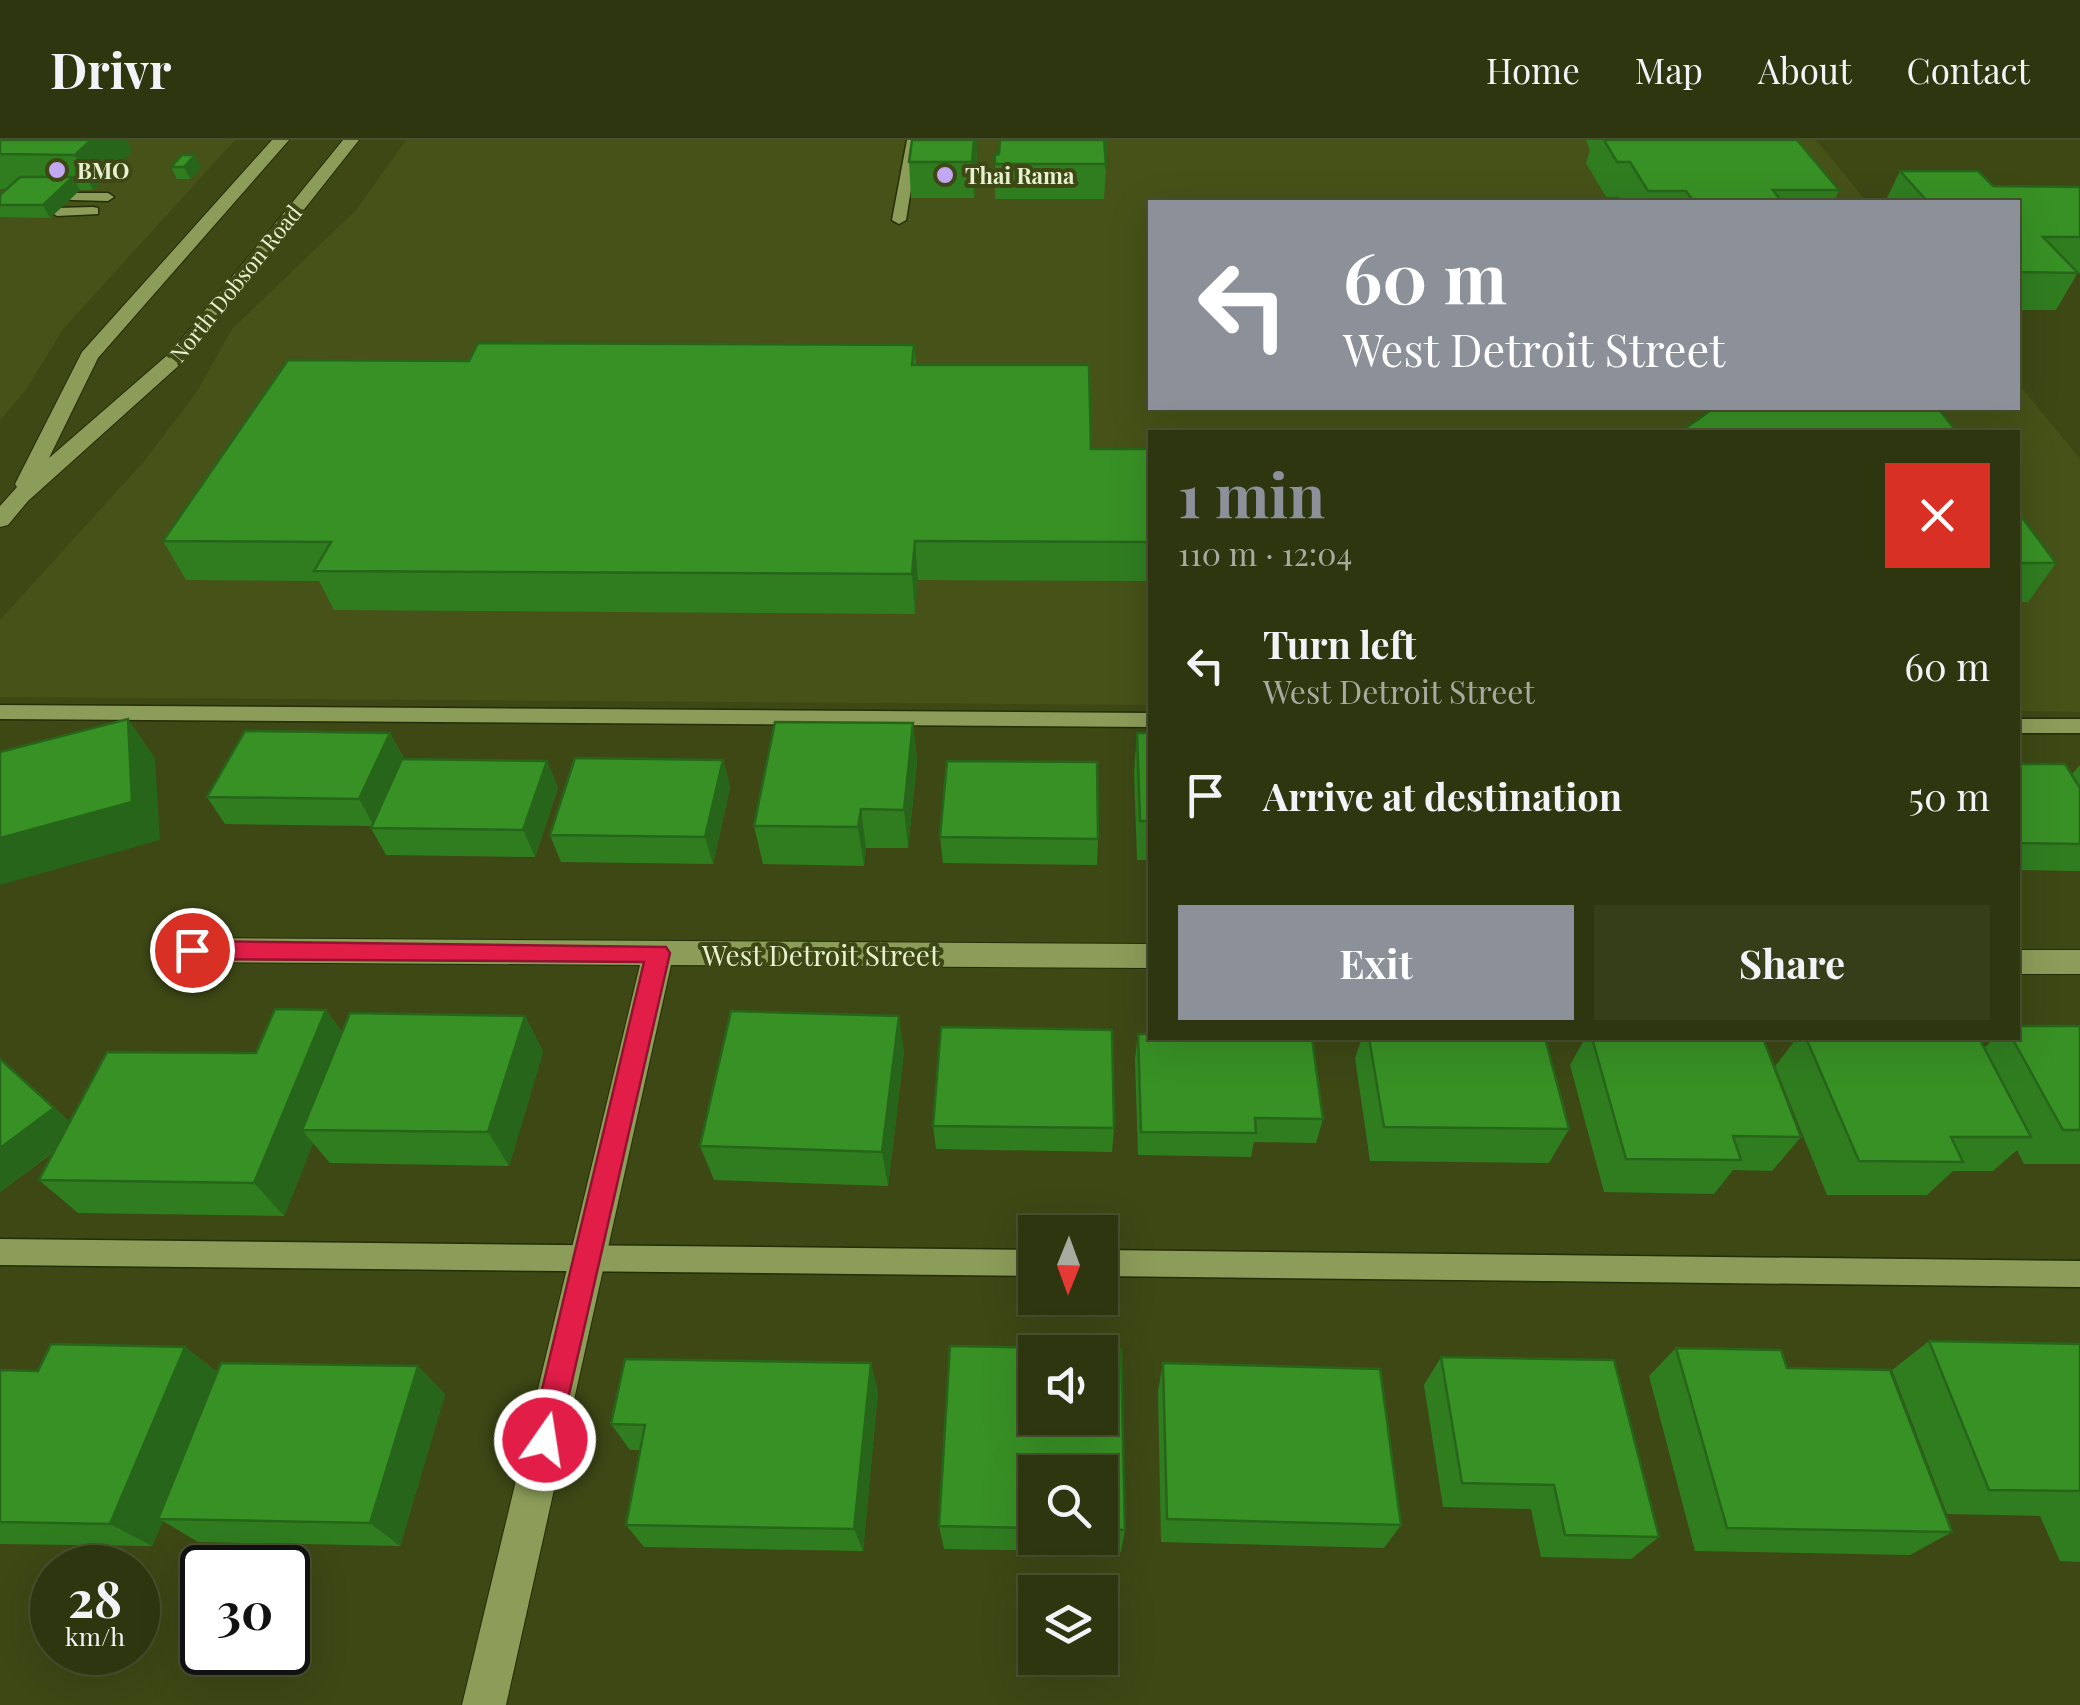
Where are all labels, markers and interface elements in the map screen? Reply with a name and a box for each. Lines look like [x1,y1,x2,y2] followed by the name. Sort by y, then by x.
[50,37,171,101] text: Drivr
[1486,46,1580,93] text: Home
[1635,46,1703,93] text: Map
[1758,46,1852,93] text: About
[1907,46,2030,93] text: Contact
[77,155,129,185] place label: BMO
[46,159,68,181] marker: BMO
[965,160,1075,190] place label: Thai Rama
[934,164,956,186] marker: Thai Rama
[162,198,308,368] street label: North Dobson Road
[1343,228,1507,322] text: 60 m
[1178,240,1308,370] icon: left
[1343,318,1725,378] text: West Detroit Street
[1178,453,1325,533] text: 1 min
[1885,463,1990,568] button: close
[1178,531,1352,574] text: 110 m · 12:04
[1263,618,1416,669] text: Turn left
[1178,638,1233,693] icon: left
[1904,640,1990,691] text: 60 m
[1263,669,1535,712] text: West Detroit Street
[1178,768,1233,823] icon: arrive
[1263,770,1622,821] text: Arrive at destination
[1908,770,1990,821] text: 50 m
[1178,905,1574,1020] button: Exit
[1594,905,1990,1020] button: Share
[150,908,235,993] pin
[165,923,220,978] icon: arrive
[701,936,941,973] street label: West Detroit Street
[1018,1215,1118,1315] north arrow
[1018,1215,1118,1675] map controls
[1018,1335,1118,1435] button: sound
[493,1388,597,1492] position arrow
[1018,1455,1118,1555] button: search
[180,1545,310,1675] speed limit sign: 30
[68,1564,122,1631] text: 28
[1018,1575,1118,1675] button: layers
[65,1619,125,1652] text: km/h

